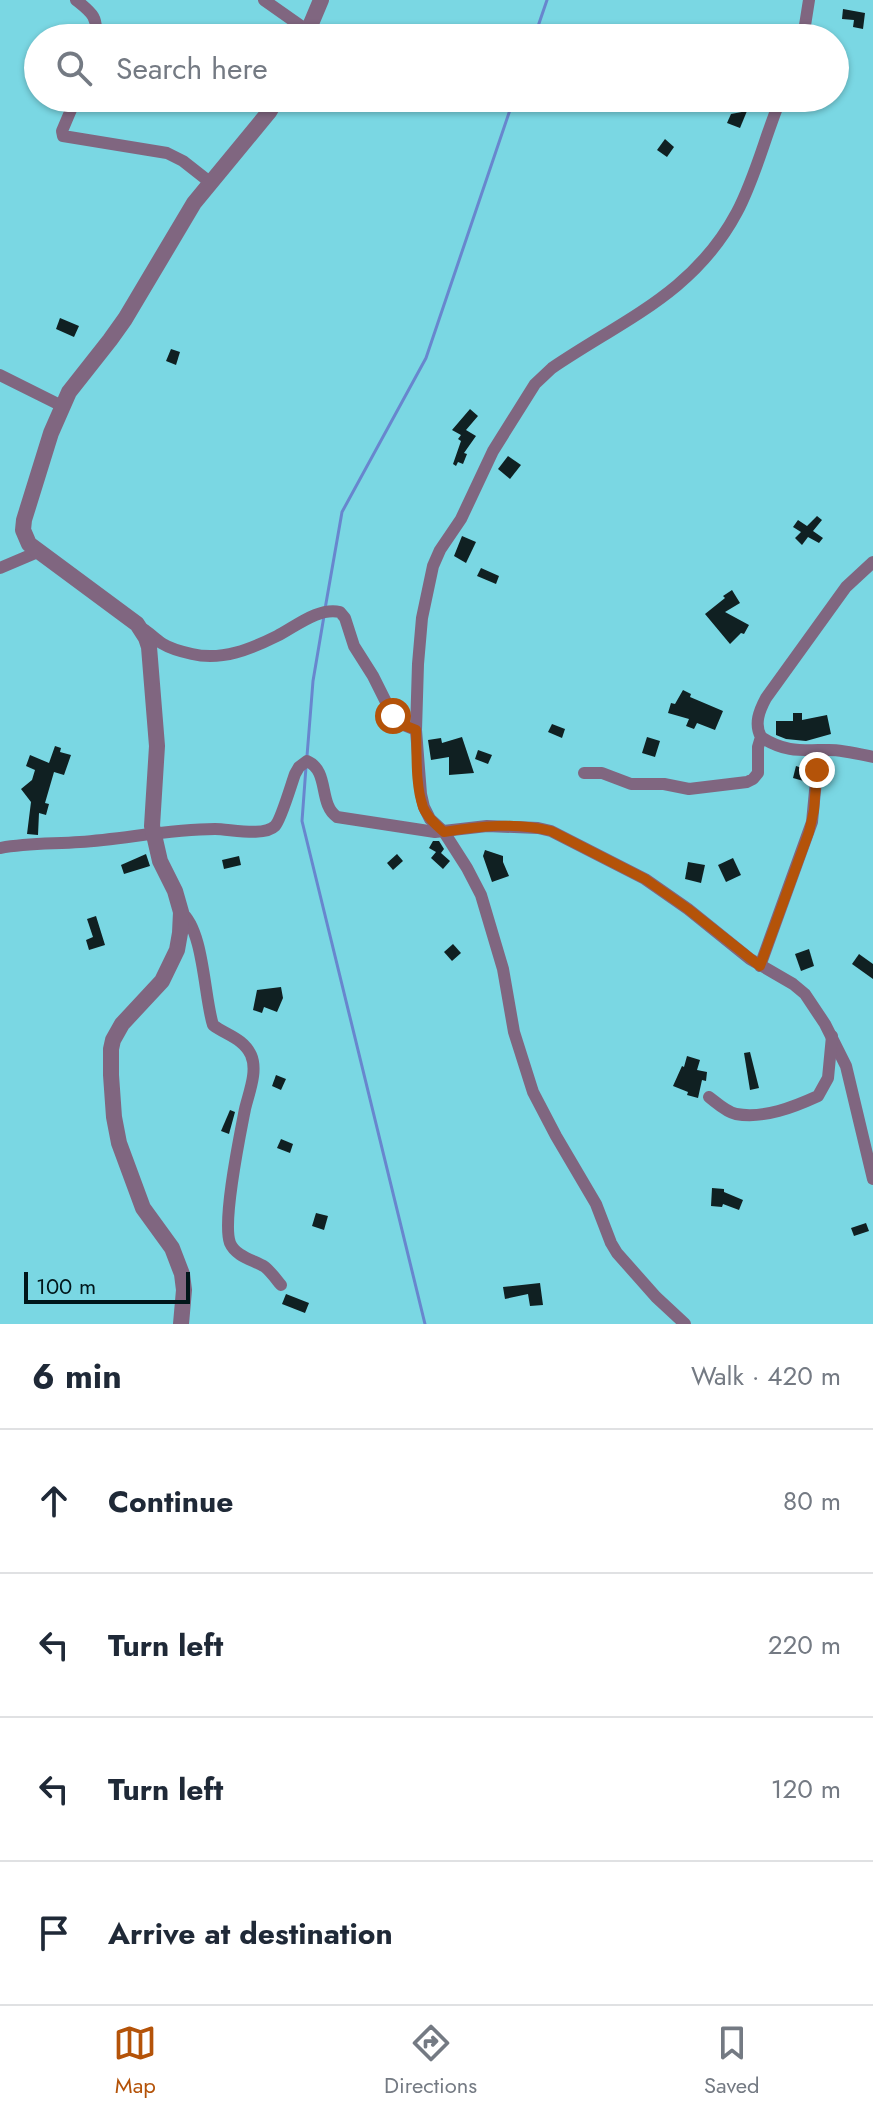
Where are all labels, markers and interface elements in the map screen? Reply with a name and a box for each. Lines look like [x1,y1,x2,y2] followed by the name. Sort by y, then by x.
[24,24,849,112] search box
[52,46,96,90] icon: search
[116,47,268,90] text: Search here
[375,698,411,734] route start
[799,752,835,788] route end
[24,1268,190,1304] scale bar
[36,1270,96,1302] text: 100 m
[32,1352,122,1401] text: 6 min
[691,1357,841,1395] text: Walk · 420 m
[32,1479,76,1523] icon: ahead
[108,1480,234,1523] text: Continue
[783,1482,841,1520] text: 80 m
[32,1623,76,1667] icon: left
[108,1624,223,1667] text: Turn left
[768,1626,841,1664] text: 220 m
[32,1767,76,1811] icon: left
[108,1768,223,1811] text: Turn left
[771,1770,841,1808] text: 120 m
[32,1911,76,1955] icon: arrive
[108,1912,393,1955] text: Arrive at destination
[113,2021,157,2101] tab: Map
[384,2021,477,2101] tab: Directions
[704,2021,760,2101] tab: Saved

